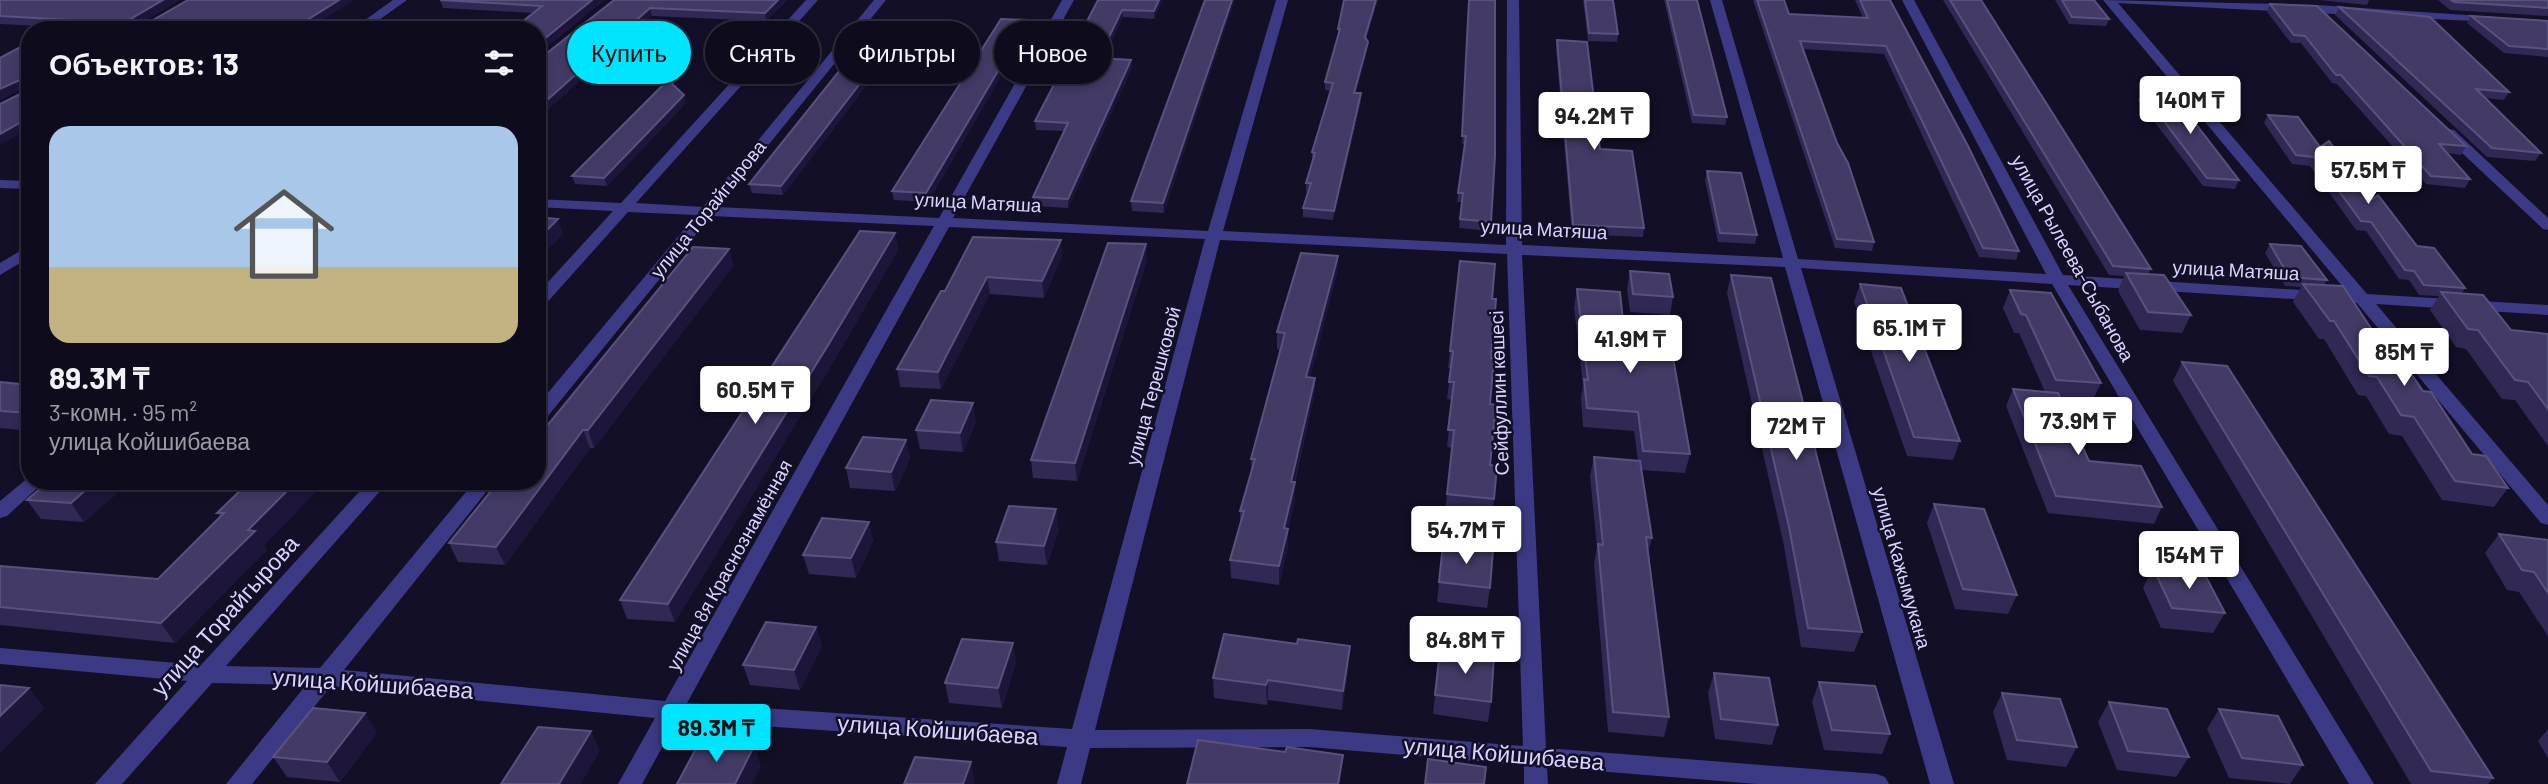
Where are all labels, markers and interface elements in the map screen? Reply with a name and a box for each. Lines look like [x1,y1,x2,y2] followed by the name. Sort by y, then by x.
[567,21,691,84] chip: Купить
[705,21,820,84] chip: Снять
[834,21,980,84] chip: Фильтры
[994,21,1112,84] chip: Новое
[480,44,518,82] icon: filters
[49,45,239,81] text: Объектов: 13
[2133,76,2247,136] pin: 140M ₸
[2156,85,2224,113] text: 140M ₸
[1529,92,1659,152] pin: 94.2M ₸
[1555,101,1633,129] text: 94.2M ₸
[645,135,771,282] street label: улица Торайгырова
[2303,146,2433,206] pin: 57.5M ₸
[2007,151,2140,365] street label: улица Рылеева-Сыбанова
[2331,155,2405,183] text: 57.5M ₸
[221,171,347,297] icon: home
[914,187,1042,216] street label: улица Матяша
[1480,214,1608,243] street label: улица Матяша
[2172,255,2300,284] street label: улица Матяша
[1120,304,1185,468] street label: улица Терешковой
[1844,304,1974,364] pin: 65.1M ₸
[1484,310,1513,476] street label: Сейфуллин көшесі
[1873,313,1945,341] text: 65.1M ₸
[1565,316,1695,375] pin: 41.9M ₸
[1594,324,1666,352] text: 41.9M ₸
[2355,328,2453,388] pin: 85M ₸
[2375,337,2433,365] text: 85M ₸
[49,359,149,395] text: 89.3M ₸
[690,366,820,426] pin: 60.5M ₸
[716,375,794,403] text: 60.5M ₸
[49,398,197,426] text: 3-комн. · 95 m²
[2013,398,2143,457] pin: 73.9M ₸
[1747,402,1845,462] pin: 72M ₸
[2040,406,2116,434] text: 73.9M ₸
[1767,411,1825,439] text: 72M ₸
[49,427,250,455] text: улица Койшибаева
[661,455,796,674] street label: улица 8я Краснознамённая
[1868,484,1937,652] street label: улица Кажымукана
[1401,506,1531,566] pin: 54.7M ₸
[1427,515,1505,543] text: 54.7M ₸
[145,529,304,701] street label: улица Торайгырова
[2132,532,2246,591] pin: 154M ₸
[2155,540,2223,568] text: 154M ₸
[1400,616,1530,676] pin: 84.8M ₸
[1426,625,1504,653] text: 84.8M ₸
[272,662,475,704] street label: улица Койшибаева
[651,704,781,764] pin: 89.3M ₸
[837,708,1040,750] street label: улица Койшибаева
[678,713,754,741] text: 89.3M ₸
[1403,730,1606,776] street label: улица Койшибаева

